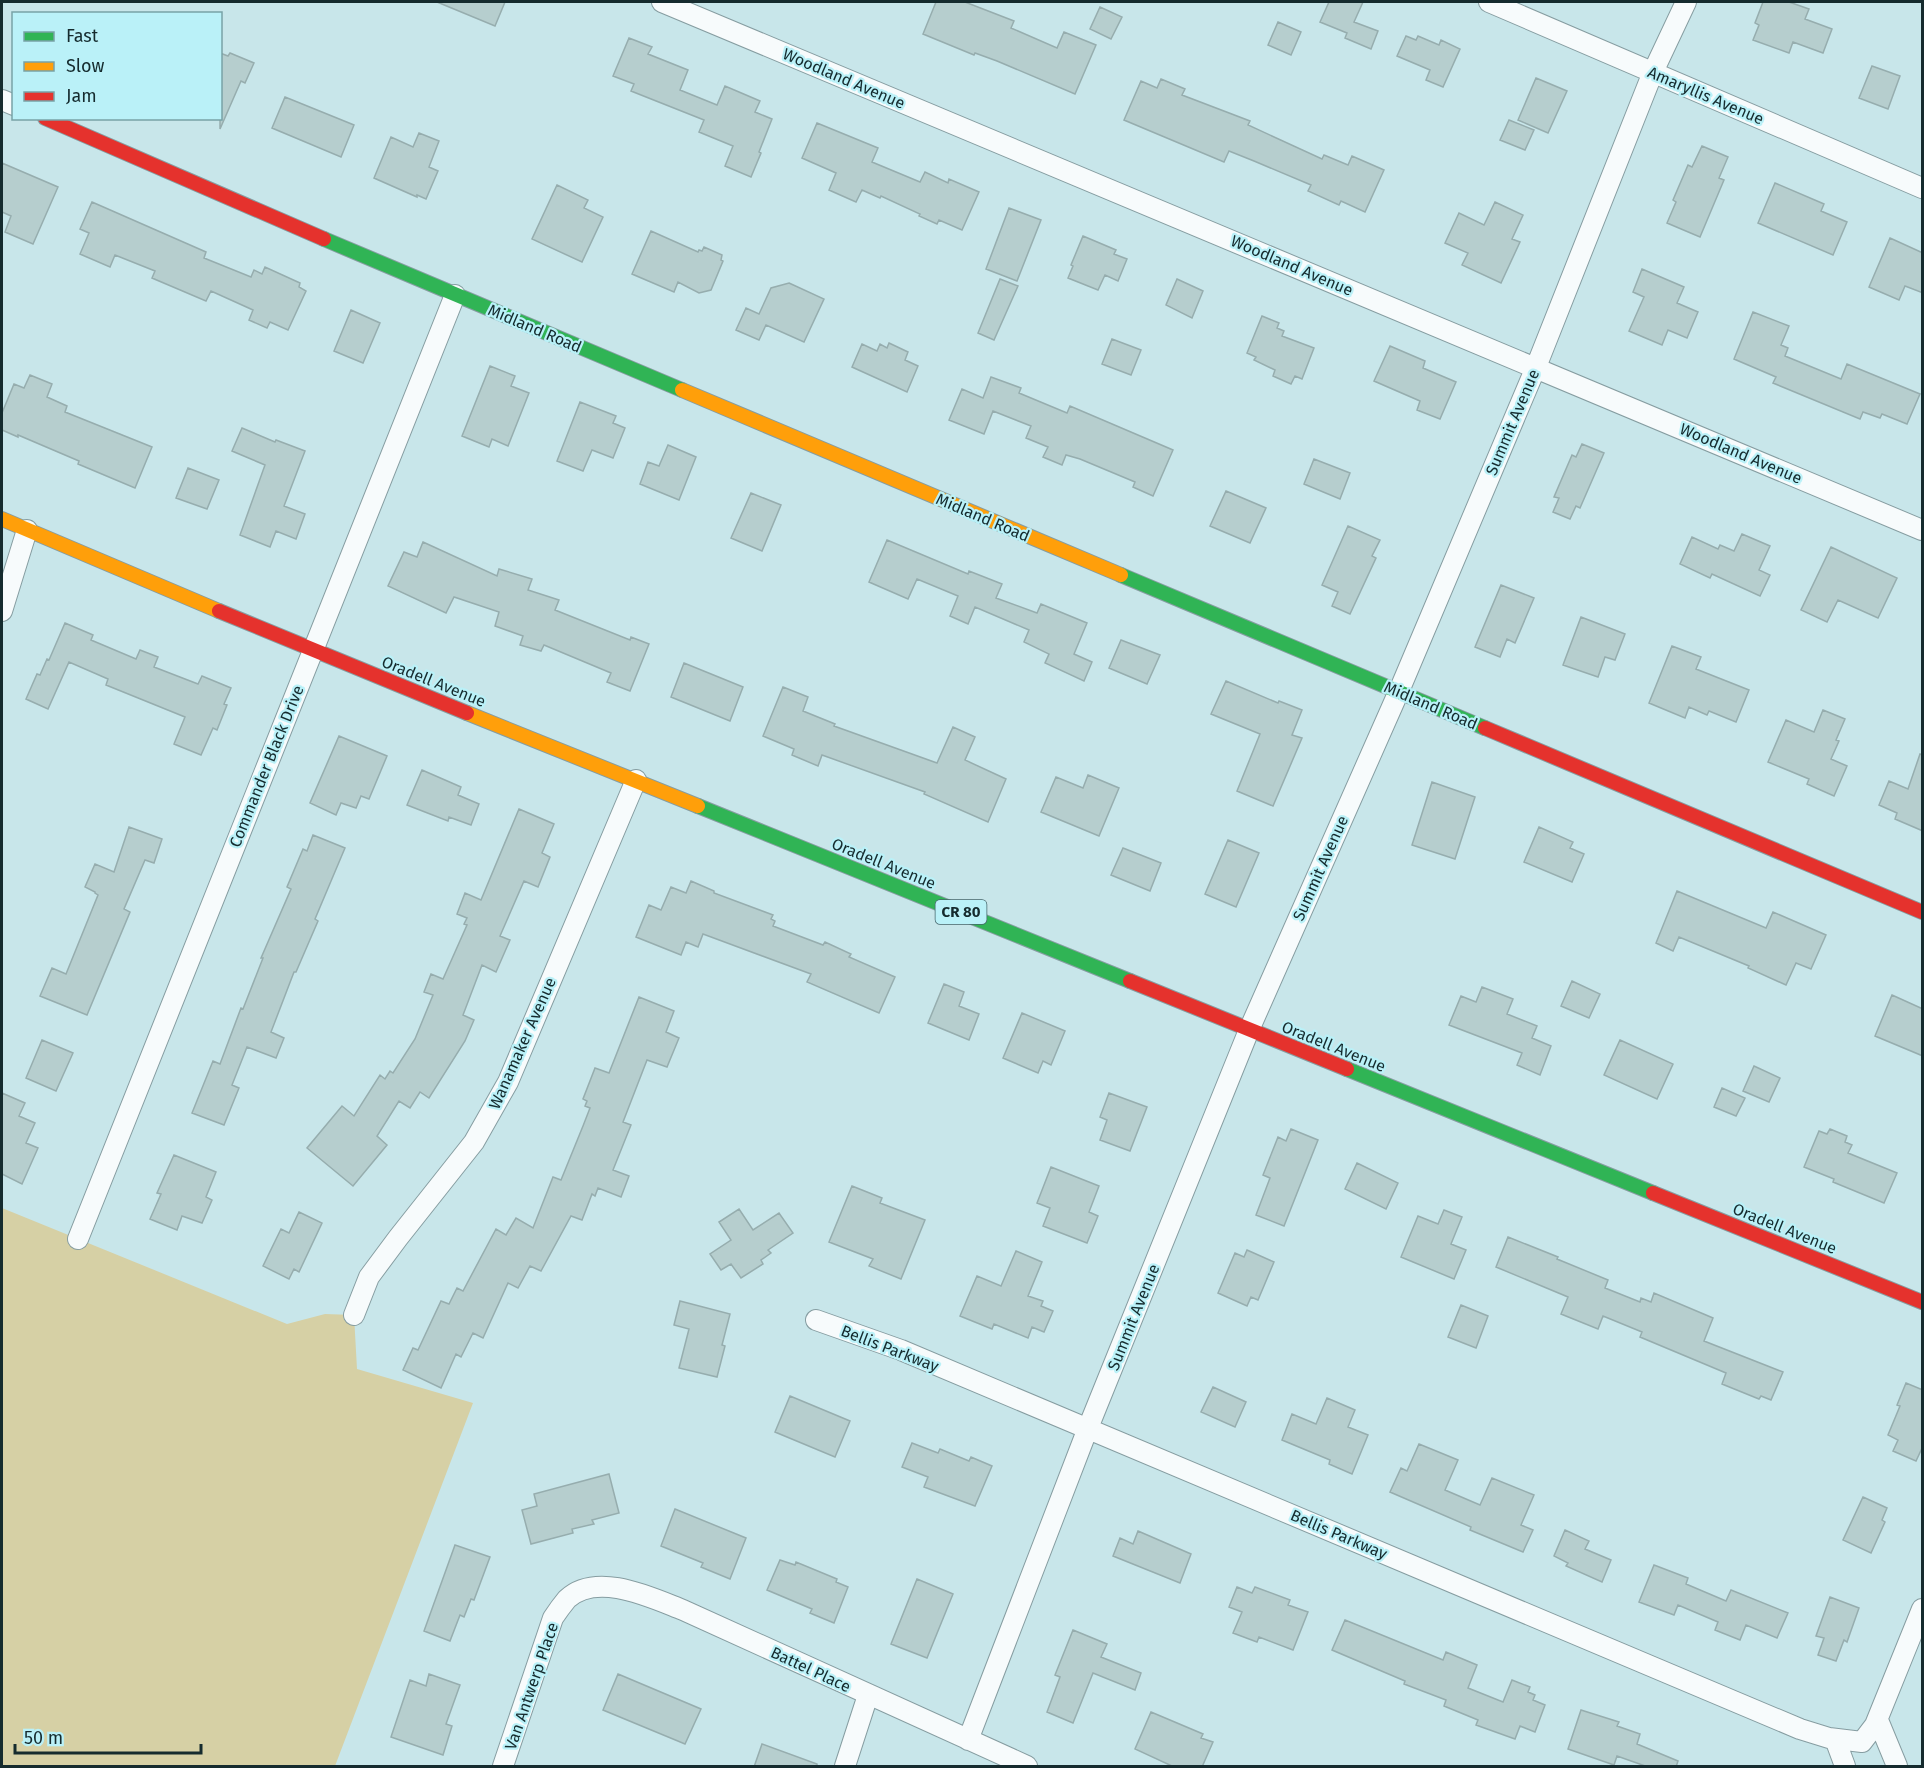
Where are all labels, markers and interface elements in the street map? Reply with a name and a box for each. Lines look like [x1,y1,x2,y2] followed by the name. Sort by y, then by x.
[12,12,222,120] legend
[66,25,99,47] text: Fast
[780,44,908,113] street label: Woodland Avenue
[66,55,105,77] text: Slow
[1645,62,1767,128] street label: Amaryllis Avenue
[66,85,97,107] text: Jam
[1228,231,1356,300] street label: Woodland Avenue
[485,300,585,357] street label: Midland Road
[1482,366,1543,478] street label: Summit Avenue
[1677,419,1805,488] street label: Woodland Avenue
[933,489,1033,546] street label: Midland Road
[379,652,489,711] street label: Oradell Avenue
[1381,677,1481,734] street label: Midland Road
[225,682,308,850] street label: Commander Black Drive
[1289,813,1352,924] street label: Summit Avenue
[829,834,939,893] street label: Oradell Avenue
[936,900,986,924] road number: CR 80
[485,974,560,1112] street label: Wanamaker Avenue
[1279,1017,1389,1076] street label: Oradell Avenue
[1730,1199,1840,1258] street label: Oradell Avenue
[1103,1261,1163,1373] street label: Summit Avenue
[838,1321,941,1376] street label: Bellis Parkway
[1288,1506,1390,1563] street label: Bellis Parkway
[501,1620,562,1752] street label: Van Antwerp Place
[768,1643,854,1696] street label: Battel Place
[15,1717,201,1755] scale bar
[24,1727,63,1749] text: 50 m

